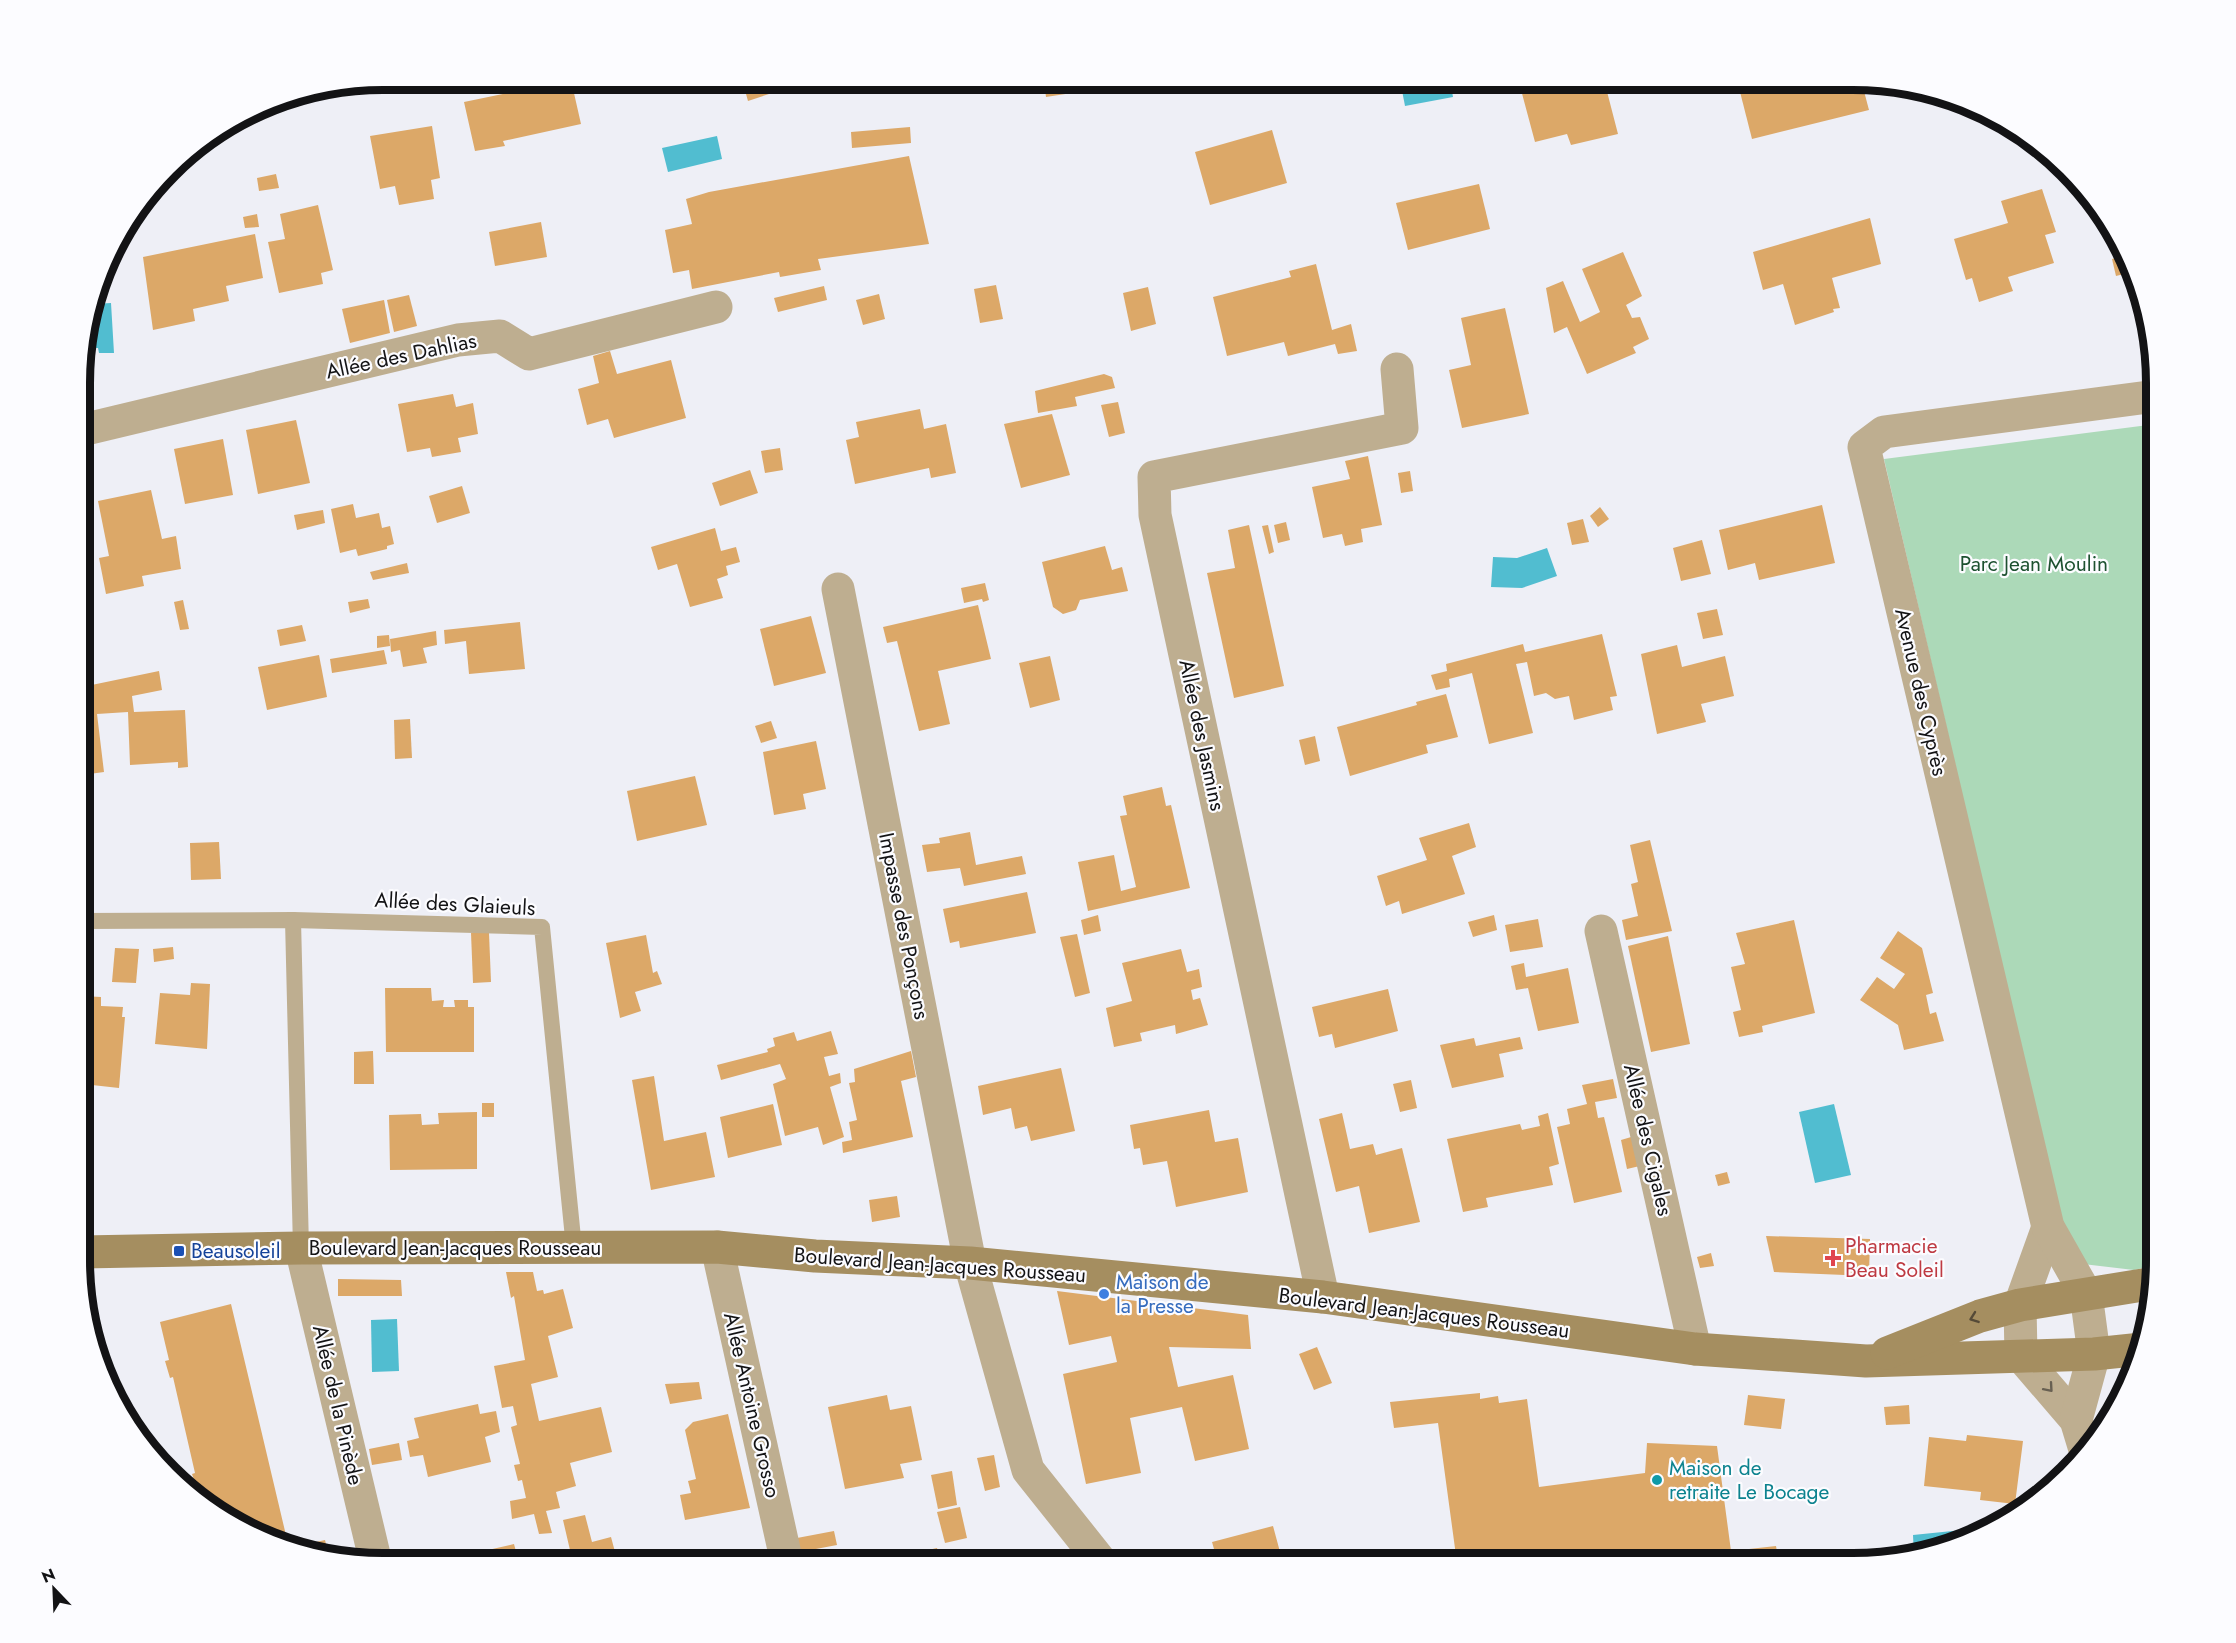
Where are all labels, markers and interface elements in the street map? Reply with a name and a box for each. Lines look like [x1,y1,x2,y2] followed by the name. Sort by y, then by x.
[323,325,479,387] street label: Allée des Dahlias
[1960,549,2108,579] park label: Parc Jean Moulin
[1887,605,1955,779] street label: Avenue des Cyprès
[1171,657,1233,813] street label: Allée des Jasmins
[871,830,937,1022] street label: Impasse des Ponçons
[374,885,536,923] street label: Allée des Glaieuls
[1616,1061,1680,1219] street label: Allée des Cigales
[1845,1231,1944,1285] place label: Pharmacie Beau Soleil
[309,1233,601,1263] street label: Boulevard Jean-Jacques Rousseau
[191,1236,281,1266] place label: Beausoleil
[793,1240,1087,1290] street label: Boulevard Jean-Jacques Rousseau
[172,1244,186,1258] marker: Beausoleil
[1826,1251,1840,1265] marker: Pharmacie Beau Soleil
[1116,1267,1209,1321] place label: Maison de la Presse
[1277,1280,1571,1346] street label: Boulevard Jean-Jacques Rousseau
[1097,1287,1111,1301] marker: Maison de la Presse
[716,1309,788,1501] street label: Allée Antoine Grosso
[1970,1311,1980,1324] one-way arrow
[305,1322,371,1488] street label: Allée de la Pinède
[2041,1381,2052,1392] one-way arrow
[1669,1453,1830,1507] place label: Maison de retraite Le Bocage
[1650,1473,1664,1487] marker: Maison de retraite Le Bocage
[24,1559,84,1619] north arrow
[38,1563,59,1589] text: N

